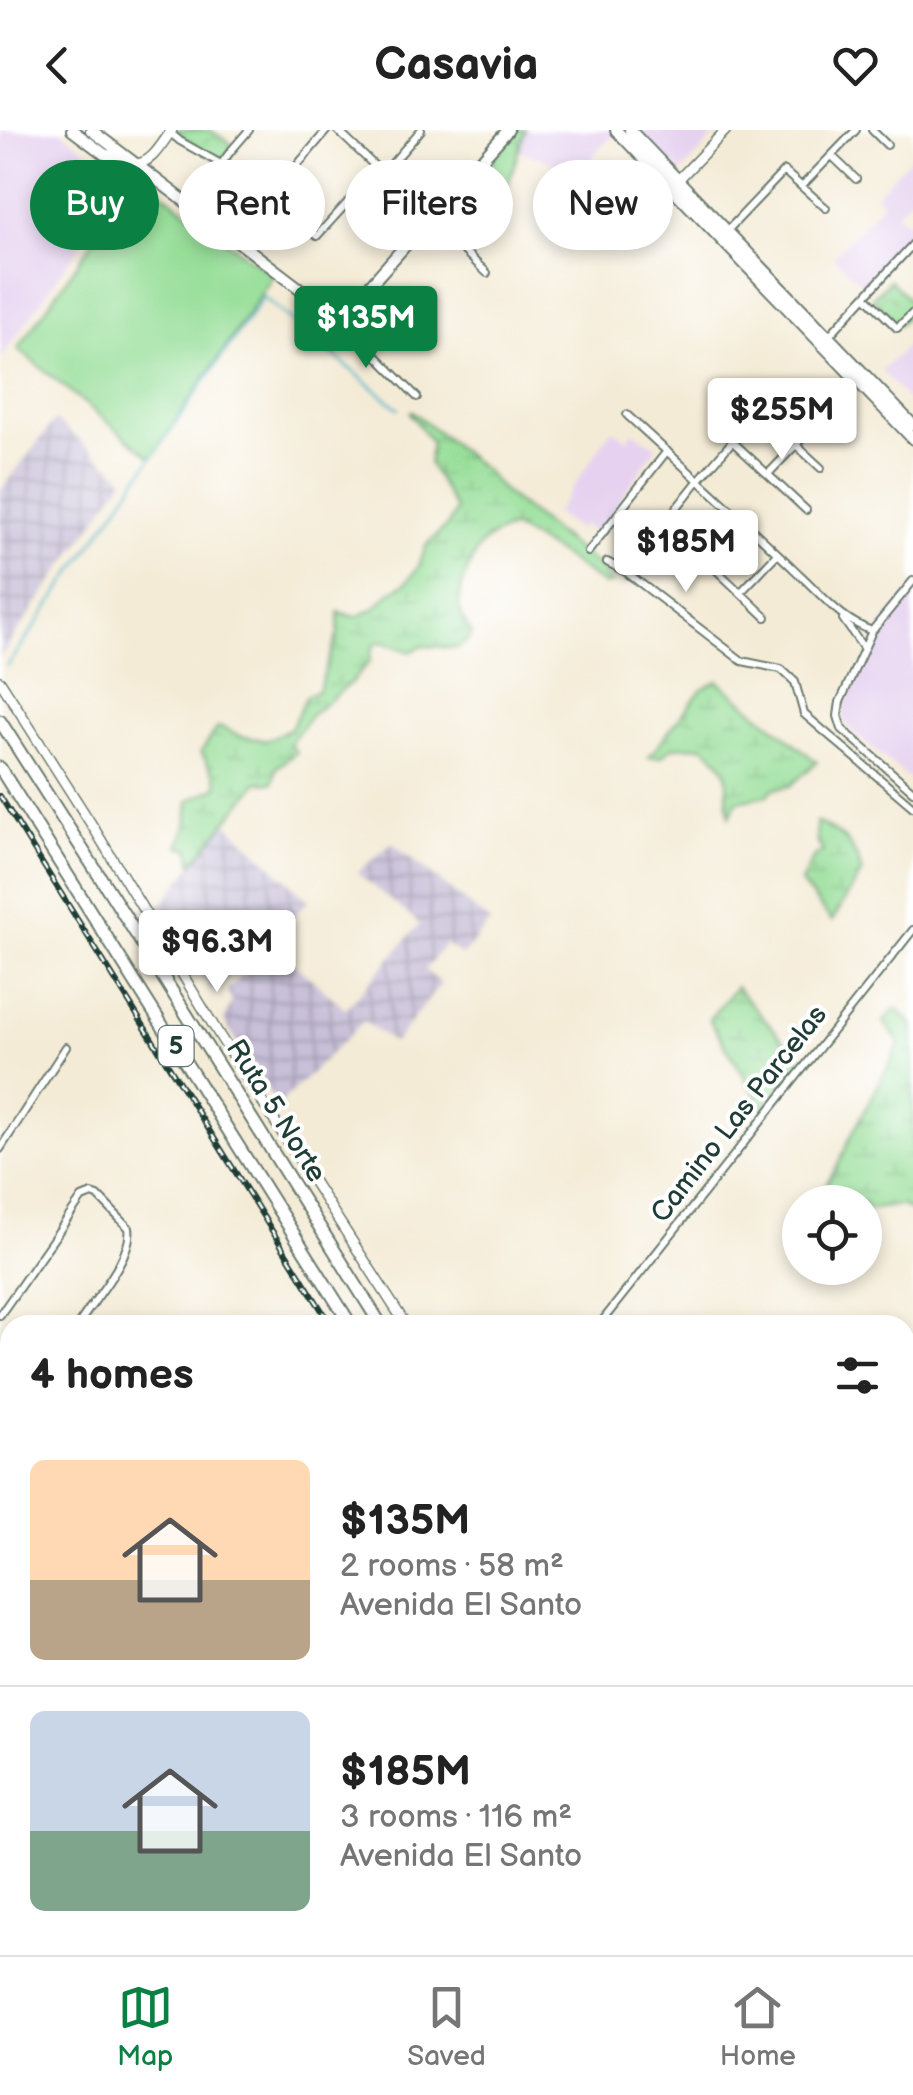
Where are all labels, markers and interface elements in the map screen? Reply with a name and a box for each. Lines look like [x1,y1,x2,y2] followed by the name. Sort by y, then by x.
[30,38,85,93] icon: back
[375,38,538,93] text: Casavia
[828,38,883,93] icon: heart
[30,160,159,250] chip: Buy
[179,160,325,250] chip: Rent
[345,160,513,250] chip: Filters
[533,160,673,250] chip: New
[296,286,436,371] pin: $135M
[316,299,416,338] text: $135M
[712,378,852,463] pin: $255M
[730,391,834,430] text: $255M
[616,510,756,595] pin: $185M
[636,523,736,562] text: $185M
[136,910,298,995] pin: $96.3M
[161,923,273,962] text: $96.3M
[644,999,834,1229] street label: Camino Las Parcelas
[158,1026,194,1066] road number: 5
[219,1034,333,1188] street label: Ruta 5 Norte
[782,1185,882,1285] map controls
[782,1185,882,1285] button: locate
[830,1348,885,1403] icon: filters
[30,1350,194,1401] text: 4 homes
[340,1496,470,1547] text: $135M
[110,1500,230,1620] icon: home
[340,1547,564,1586] text: 2 rooms · 58 m²
[340,1586,582,1625] text: Avenida El Santo
[340,1747,471,1798] text: $185M
[110,1751,230,1871] icon: home
[340,1798,572,1837] text: 3 rooms · 116 m²
[340,1837,582,1876] text: Avenida El Santo
[117,1980,173,2073] tab: Map
[407,1980,486,2073] tab: Saved
[720,1980,796,2073] tab: Home

